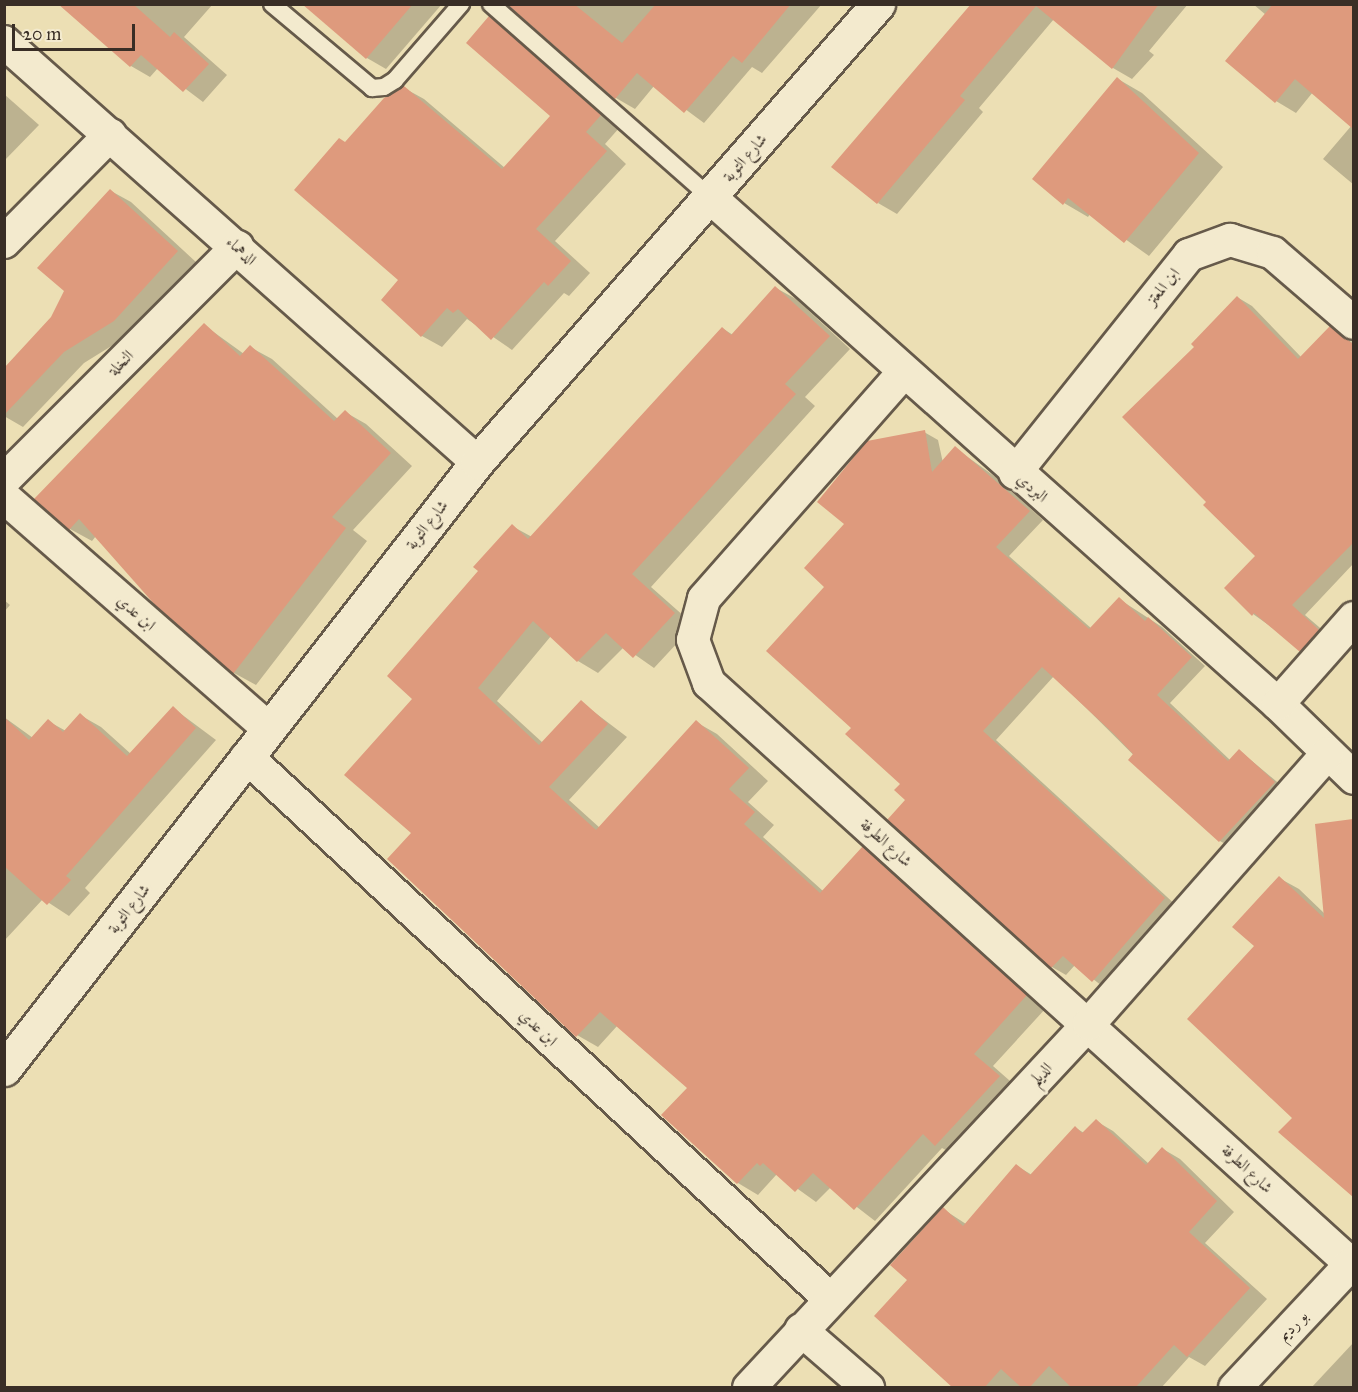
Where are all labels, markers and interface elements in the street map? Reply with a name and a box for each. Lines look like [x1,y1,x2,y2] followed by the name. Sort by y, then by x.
[15,12,138,50] scale bar
[23,23,61,45] text: 20 m
[719,130,771,186] street label: شارع التوبة
[222,233,260,269] street label: الدهماء
[1142,264,1184,310] street label: ابن المعتز
[104,346,138,380] street label: النخلة
[1013,469,1051,507] street label: البردي
[402,496,452,554] street label: شارع التوبة
[113,591,159,635] street label: ابن عدي
[856,815,916,871] street label: شارع الطرفة
[104,880,154,938] street label: شارع التوبة
[515,1006,561,1050] street label: ابن عدي
[1026,1059,1056,1089] street label: الديلم
[1218,1141,1276,1197] street label: شارع الطرفة
[1274,1307,1312,1345] street label: بو رديم

